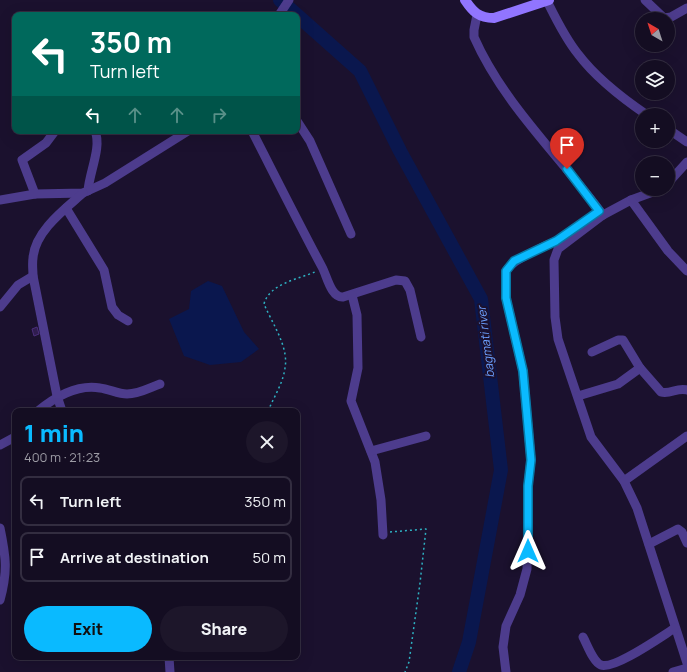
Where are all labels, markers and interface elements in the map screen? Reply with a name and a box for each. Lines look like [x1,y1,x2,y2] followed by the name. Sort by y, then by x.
[635,12,675,52] north arrow
[635,12,675,196] map controls
[90,23,172,61] text: 350 m
[24,28,76,80] icon: left
[90,59,160,83] text: Turn left
[635,60,675,100] button: layers
[82,104,104,126] icon: left
[124,104,146,126] icon: ahead
[166,104,188,126] icon: ahead
[208,104,230,126] icon: right
[635,108,675,148] button: +
[550,128,584,169] pin
[556,134,578,156] icon: arrive
[635,156,675,196] button: −
[472,304,498,379] water label: bagmati river
[24,416,84,449] text: 1 min
[246,421,288,463] button: close
[24,448,100,466] text: 400 m · 21:23
[26,490,48,512] icon: left
[60,491,122,512] text: Turn left
[244,491,286,512] text: 350 m
[507,530,549,572] position arrow
[26,546,48,568] icon: arrive
[60,547,209,568] text: Arrive at destination
[252,547,286,568] text: 50 m
[24,606,152,652] button: Exit
[160,606,288,652] button: Share

